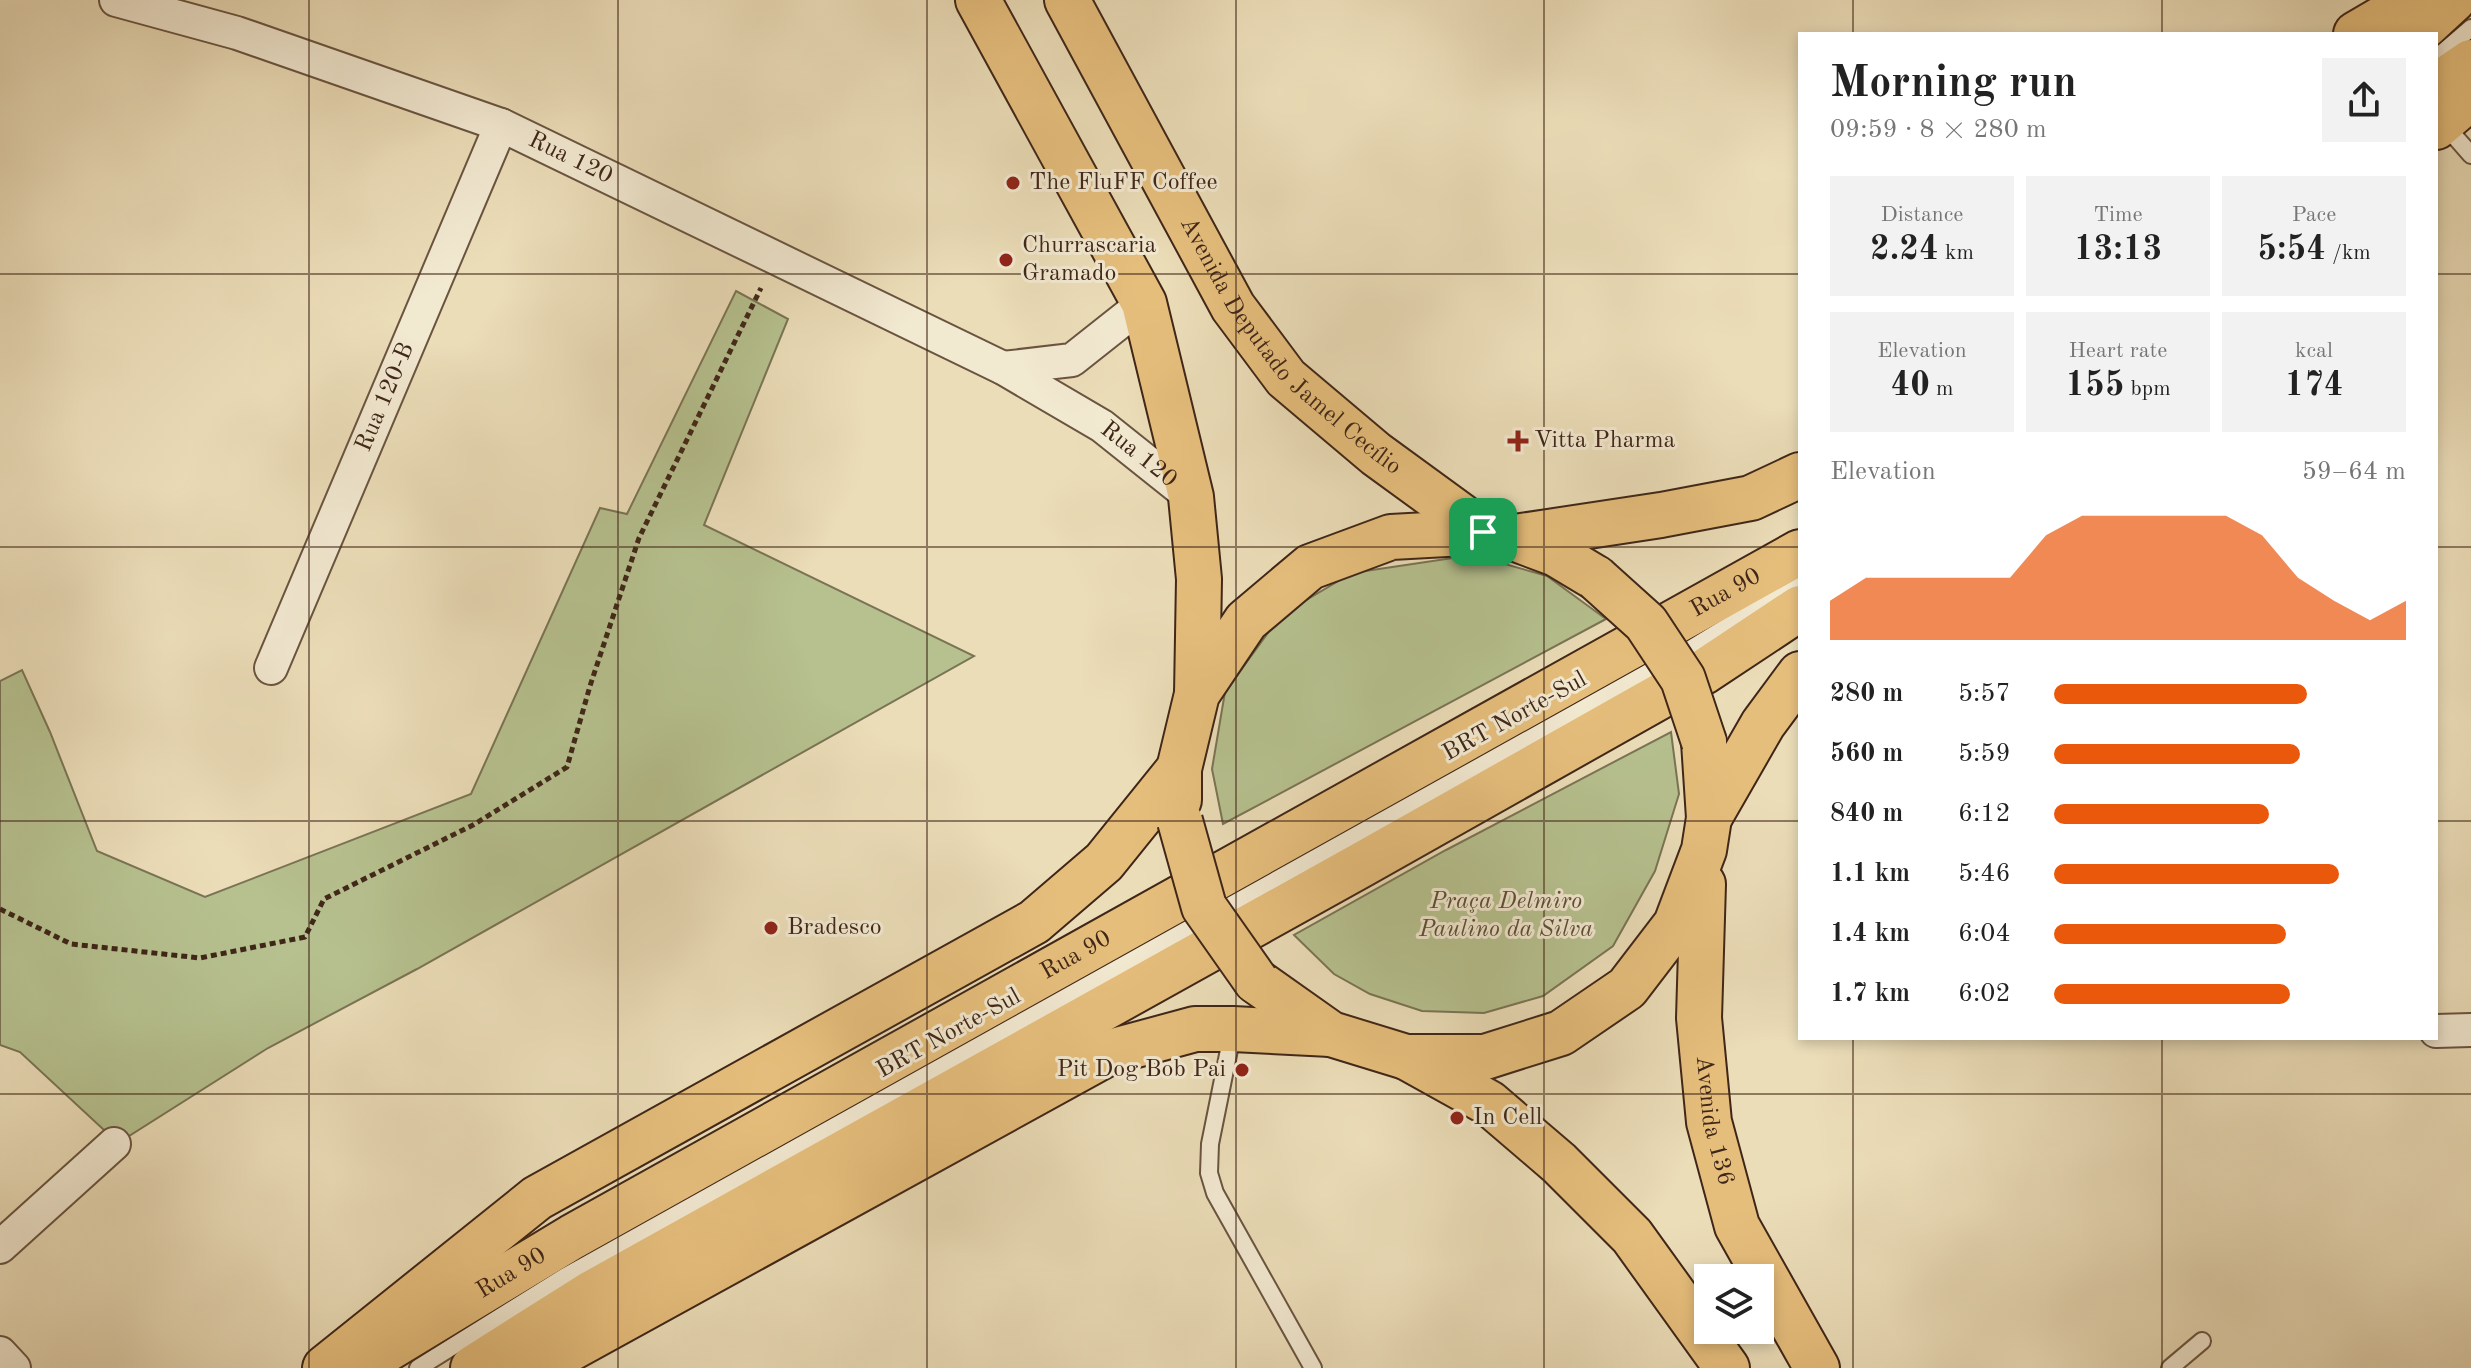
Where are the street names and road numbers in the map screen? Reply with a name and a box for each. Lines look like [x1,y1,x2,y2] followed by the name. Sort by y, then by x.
[524,128,616,189] street label: Rua 120
[1175,213,1405,480] street label: Avenida Deputado Jamel Cecílio
[352,339,419,455] street label: Rua 120-B
[1096,417,1181,493] street label: Rua 120
[1687,564,1765,622] street label: Rua 90
[1439,668,1591,766] street label: BRT Norte-Sul
[1037,927,1115,985] street label: Rua 90
[873,985,1025,1083] street label: BRT Norte-Sul
[1691,1055,1738,1188] street label: Avenida 136
[473,1244,551,1304] street label: Rua 90

